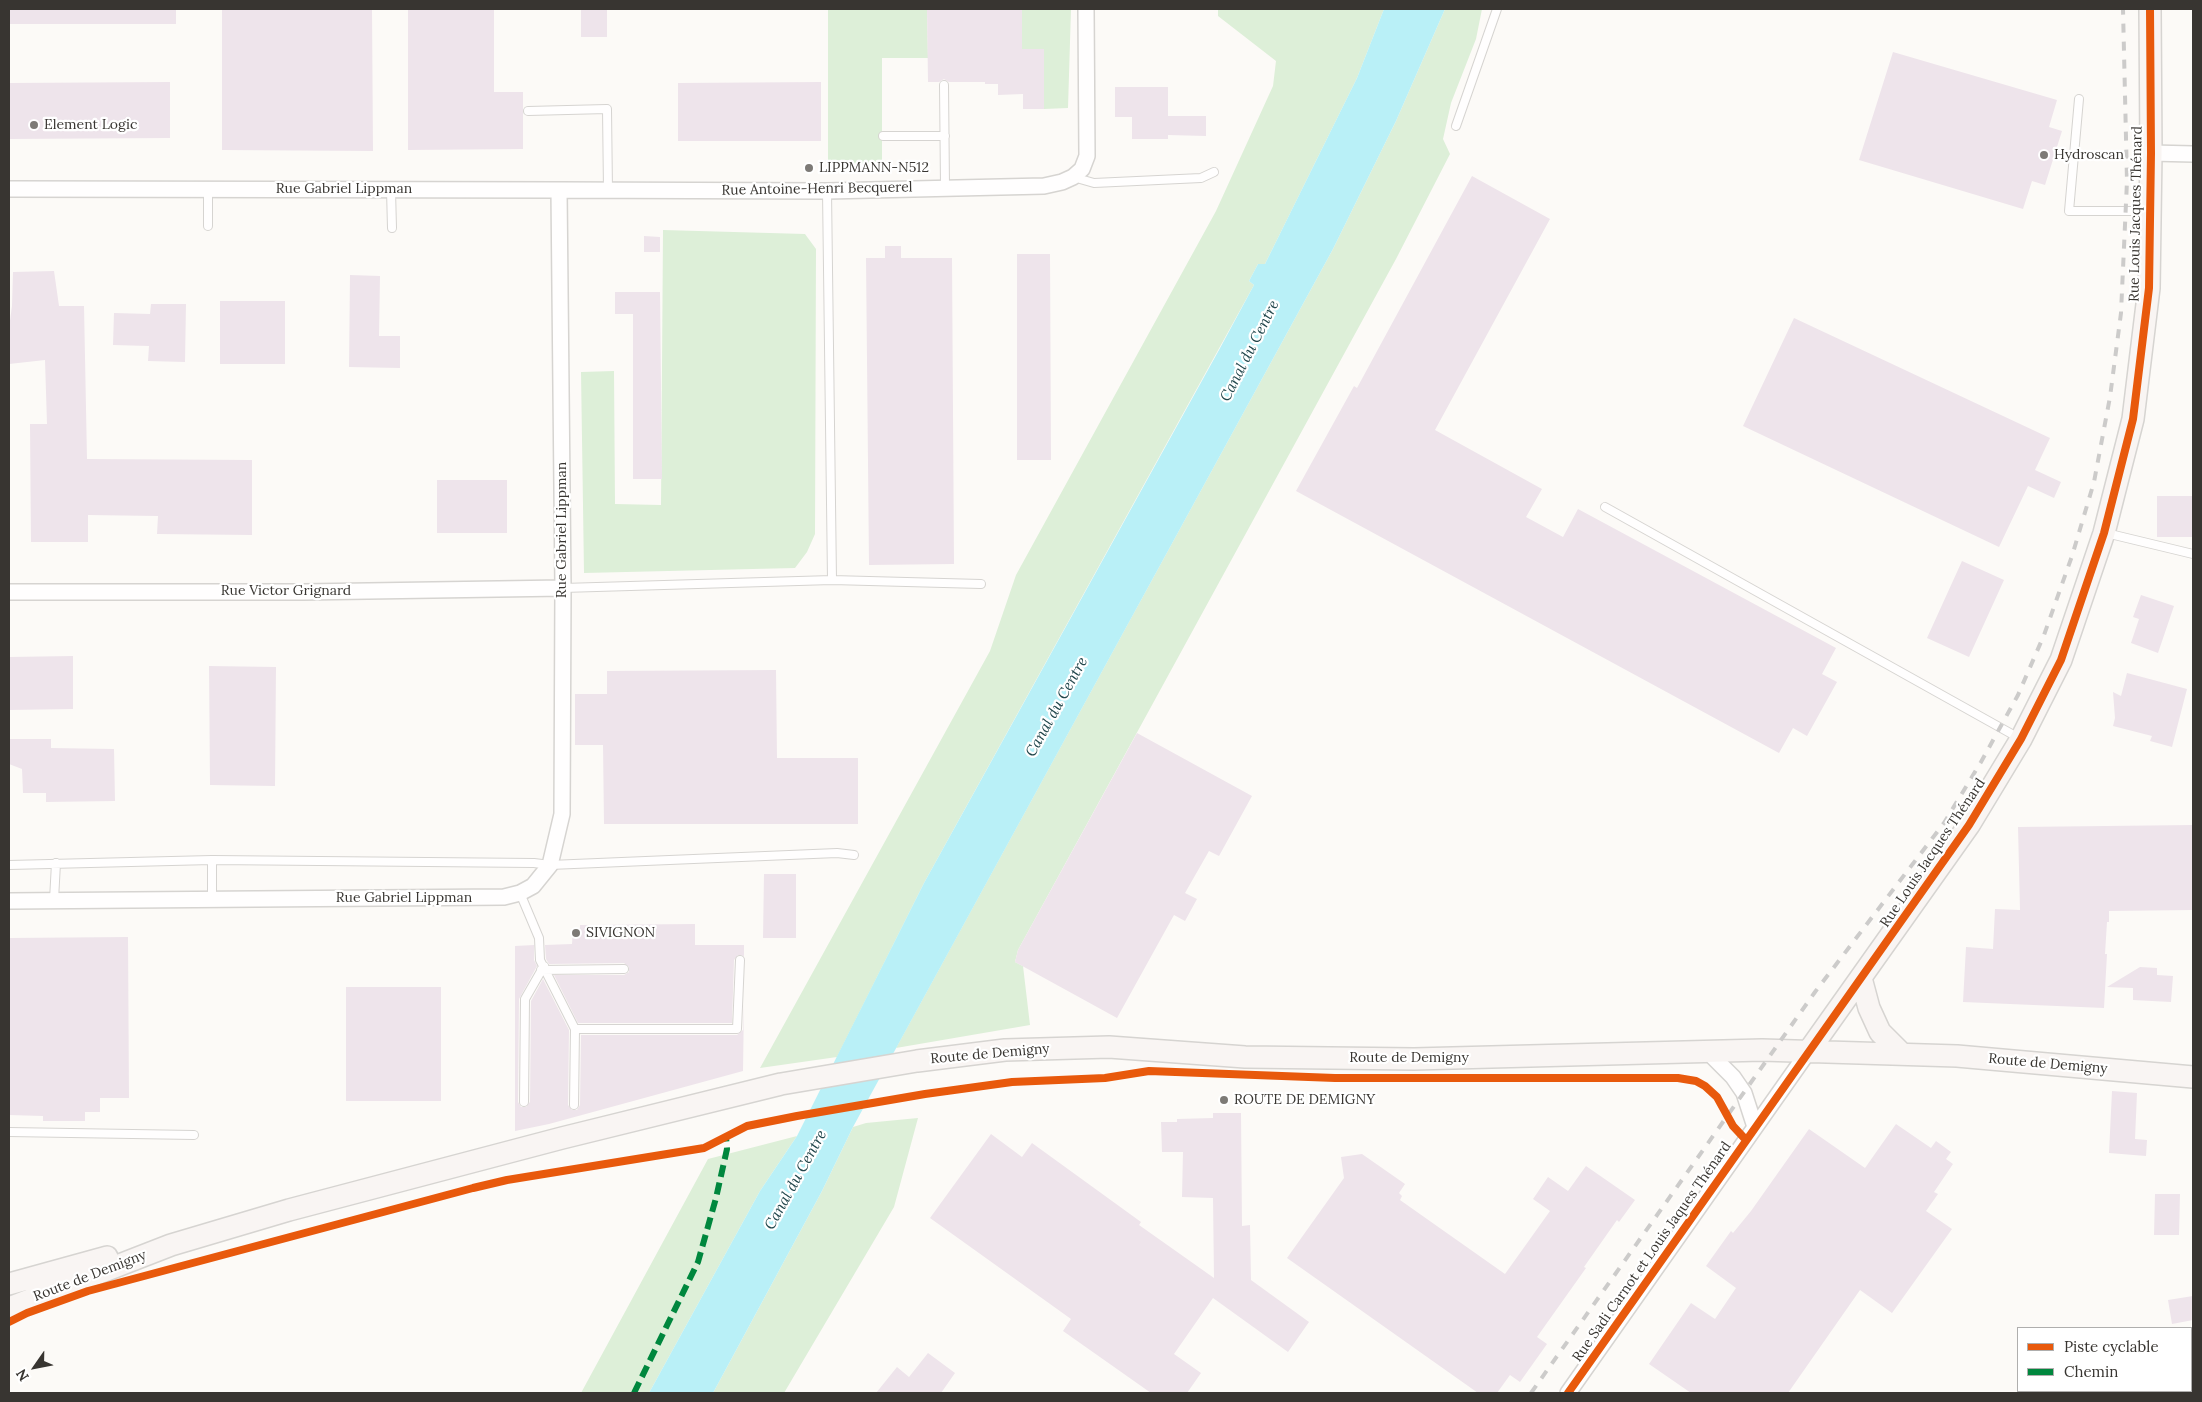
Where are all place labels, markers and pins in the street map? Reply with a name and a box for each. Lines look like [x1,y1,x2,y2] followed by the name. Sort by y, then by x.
[44,117,137,133] place label: Element Logic
[28,119,40,131] marker: Element Logic
[2054,147,2124,163] place label: Hydroscan
[2038,149,2050,161] marker: Hydroscan
[819,160,929,176] place label: LIPPMANN-N512
[803,162,815,174] marker: LIPPMANN-N512
[586,925,655,941] place label: SIVIGNON
[570,927,582,939] marker: SIVIGNON
[1234,1092,1375,1108] place label: ROUTE DE DEMIGNY
[1218,1094,1230,1106] marker: ROUTE DE DEMIGNY

